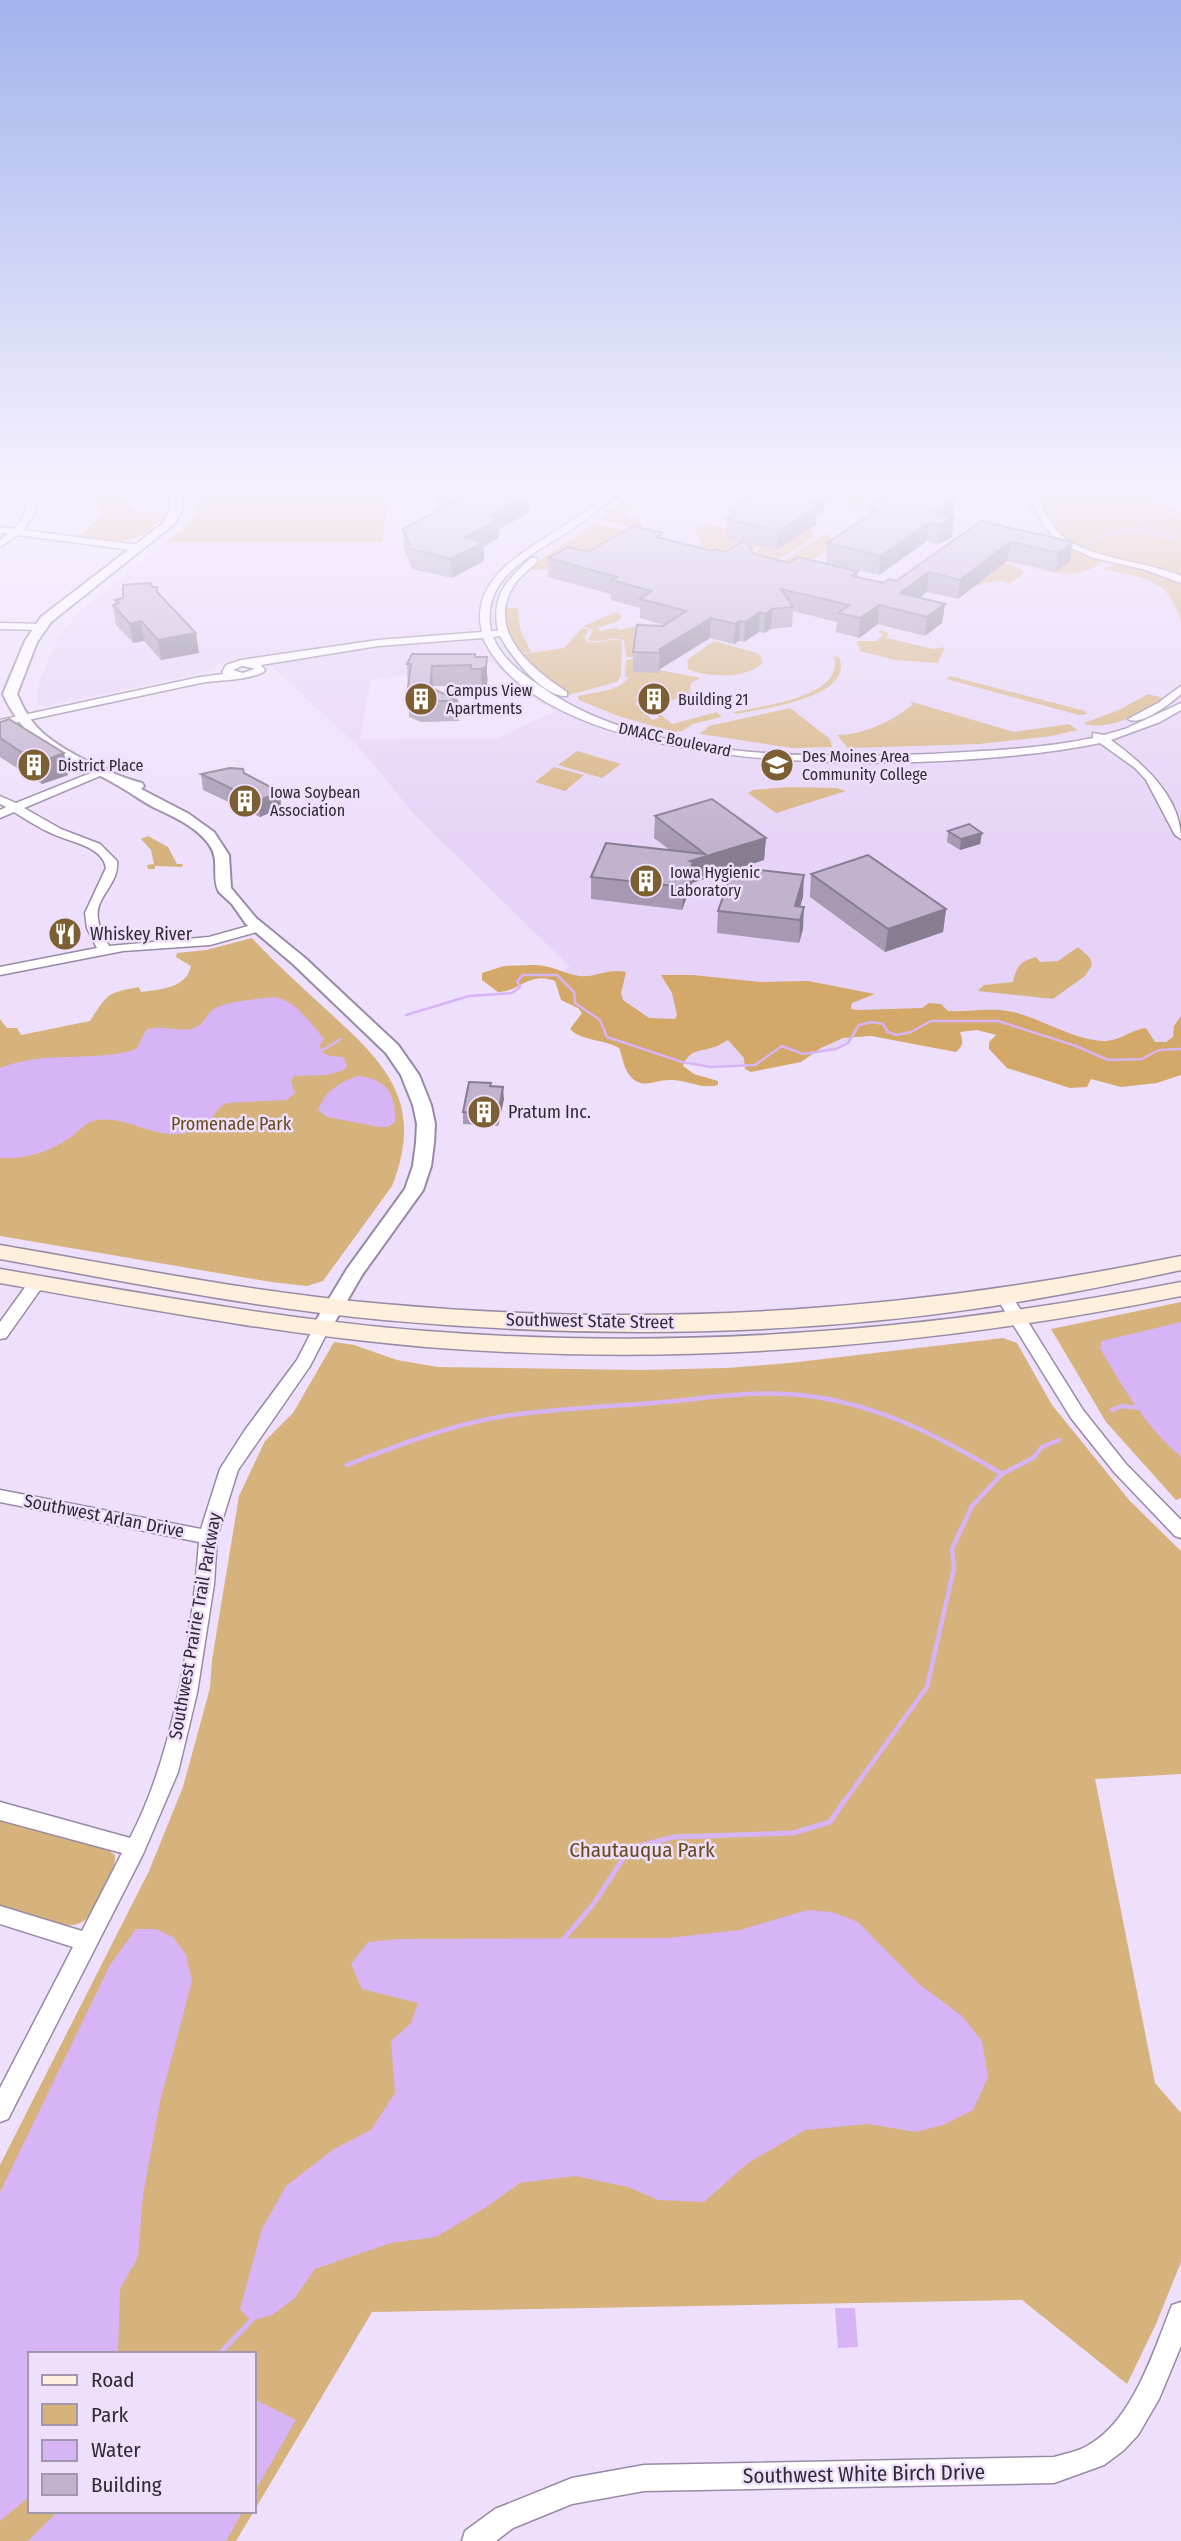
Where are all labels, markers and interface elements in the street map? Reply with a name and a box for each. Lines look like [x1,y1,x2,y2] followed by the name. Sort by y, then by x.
[402,680,440,718] building icon: Campus View Apartments
[635,680,673,718] building icon: Building 21
[446,681,533,718] place label: Campus View Apartments
[678,690,749,709] place label: Building 21
[617,718,733,761] street label: DMACC Boulevard
[15,746,53,784] building icon: District Place
[758,746,796,784] school or university icon: Des Moines Area Community College
[802,747,928,784] place label: Des Moines Area Community College
[58,756,144,775] place label: District Place
[226,782,264,820] building icon: Iowa Soybean Association
[270,783,360,820] place label: Iowa Soybean Association
[627,862,665,900] building icon: Iowa Hygienic Laboratory
[670,863,760,900] place label: Iowa Hygienic Laboratory
[46,915,84,953] restaurant icon: Whiskey River
[90,923,193,945] place label: Whiskey River
[465,1093,503,1131] building icon: Pratum Inc.
[508,1101,591,1123] place label: Pratum Inc.
[171,1113,292,1135] park label: Promenade Park
[506,1309,674,1333] street label: Southwest State Street
[22,1490,186,1542] street label: Southwest Arlan Drive
[164,1511,226,1741] street label: Southwest Prairie Trail Parkway
[569,1837,715,1863] park label: Chautauqua Park
[28,2352,256,2513] legend
[91,2367,135,2393] text: Road
[91,2402,129,2428] text: Park
[91,2437,141,2463] text: Water
[743,2459,985,2489] street label: Southwest White Birch Drive
[91,2472,162,2498] text: Building

